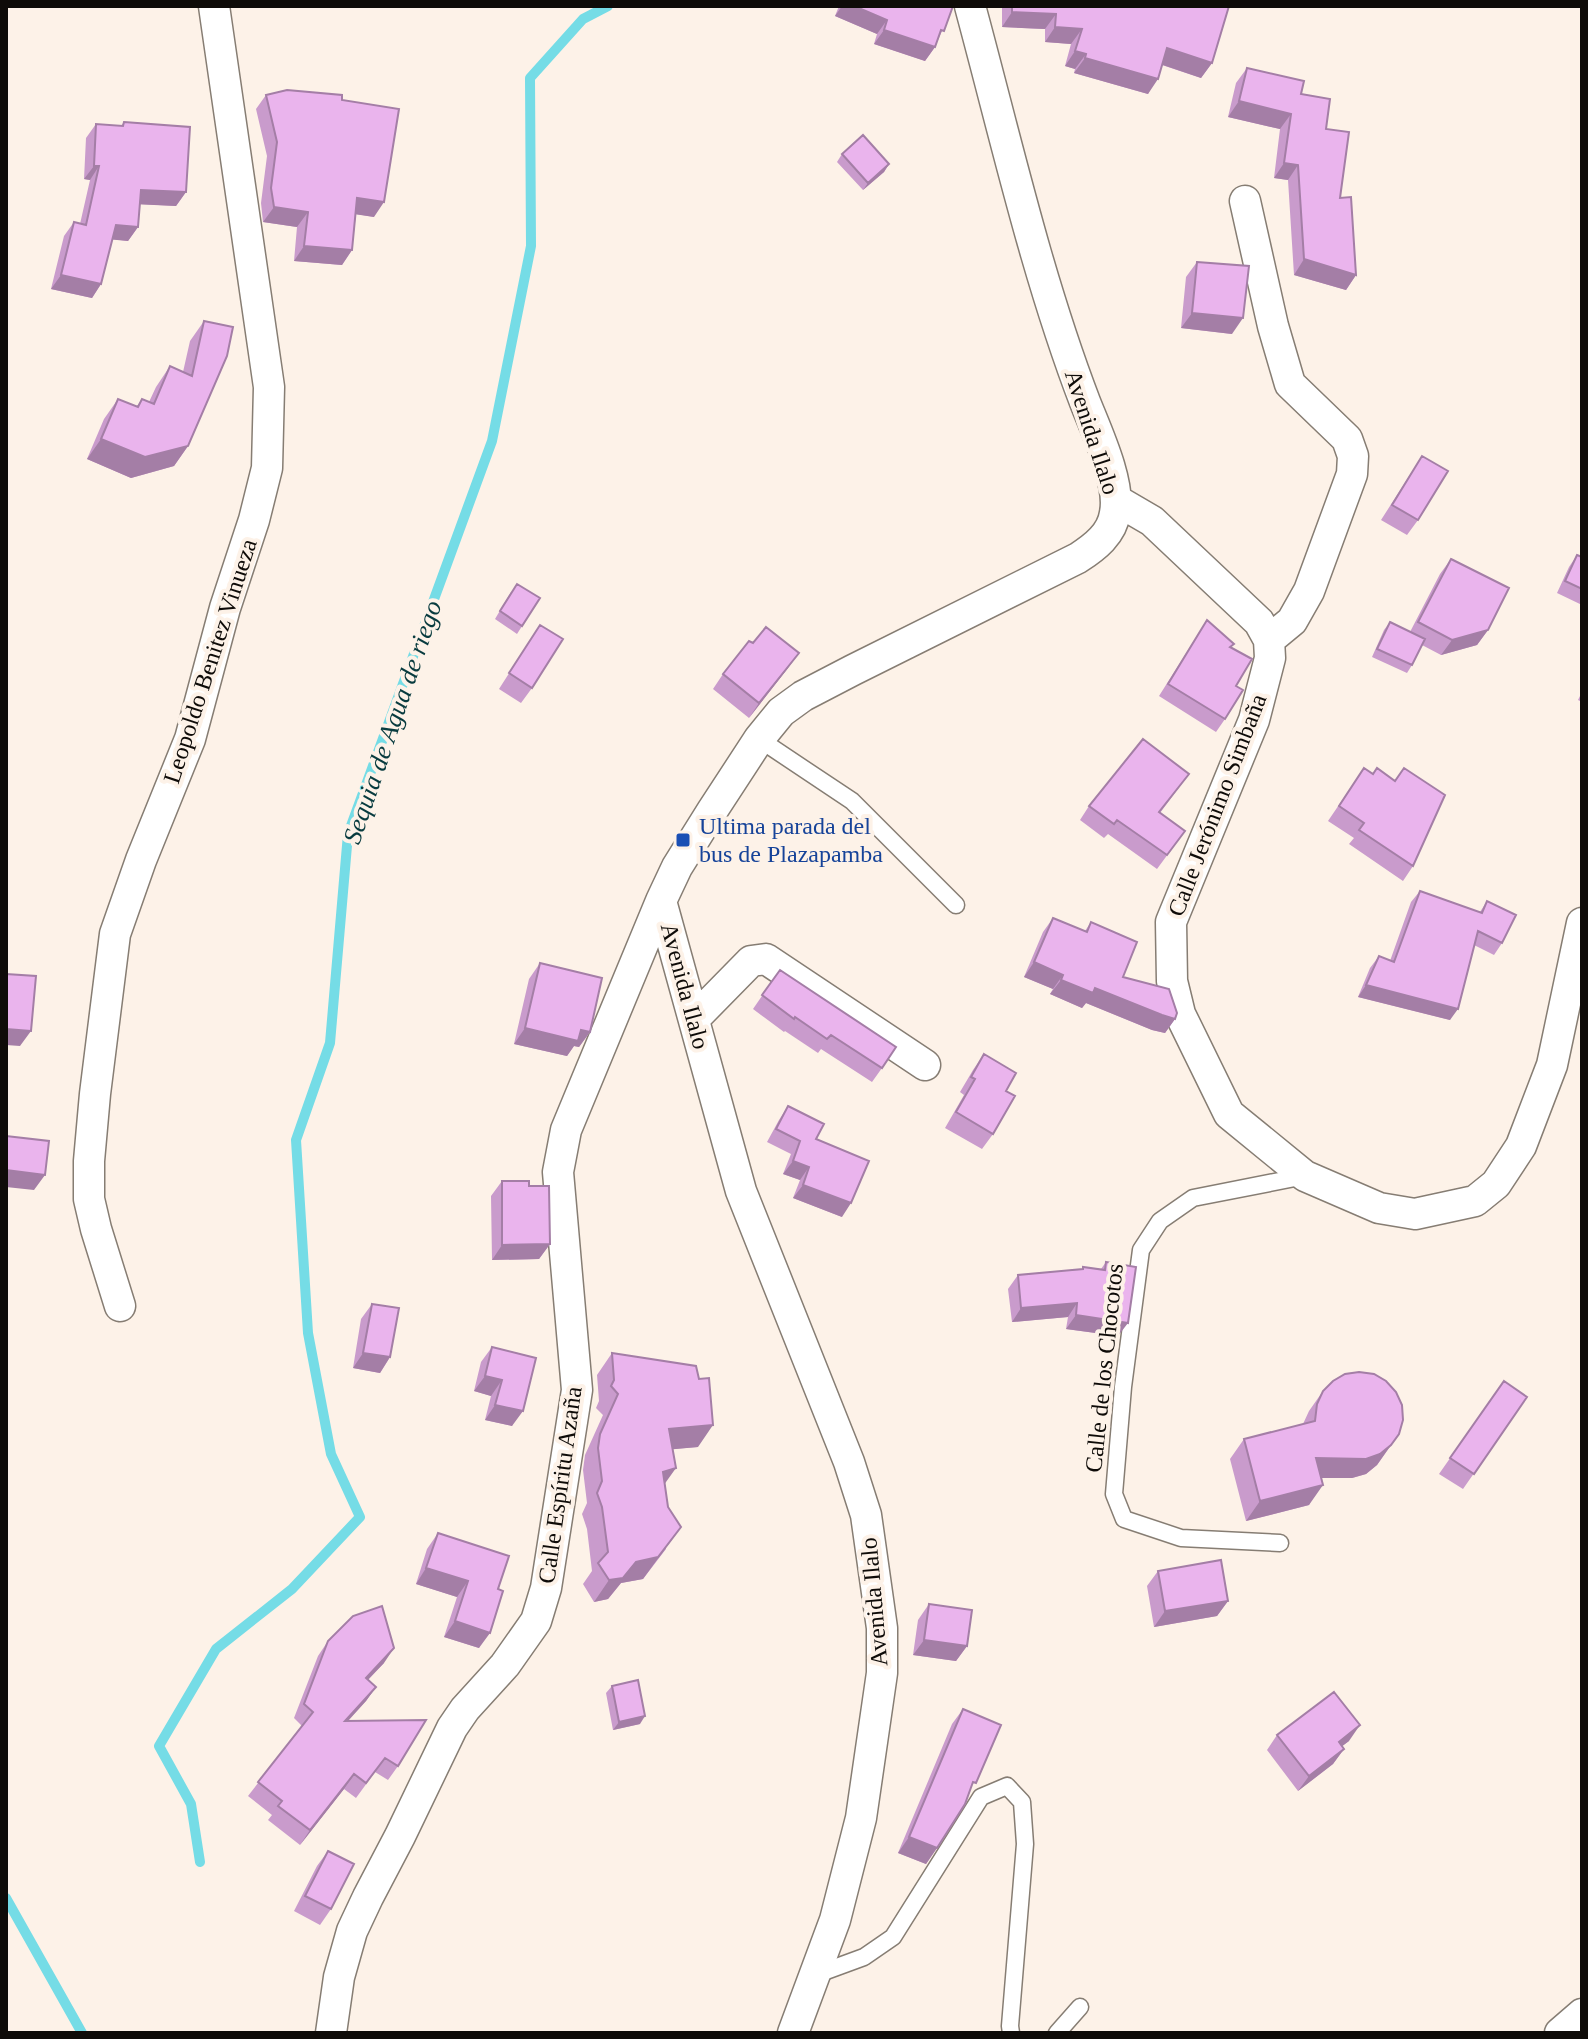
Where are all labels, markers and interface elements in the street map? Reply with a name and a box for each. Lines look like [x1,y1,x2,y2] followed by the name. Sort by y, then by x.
[1060,366,1124,498] street label: Avenida Ilalo
[158,535,262,786] street label: Leopoldo Benitez Vinueza
[337,597,448,848] water label: Sequia de Agua de riego
[1163,690,1272,920] street label: Calle Jerónimo Simbaña
[699,813,883,867] place label: Ultima parada del bus de Plazapamba
[674,831,692,849] marker: Ultima parada del bus de Plazapamba
[656,920,714,1052] street label: Avenida Ilalo
[1080,1262,1128,1474] street label: Calle de los Chocotos
[533,1385,587,1585] street label: Calle Espíritu Azaña
[855,1536,893,1668] street label: Avenida Ilalo

